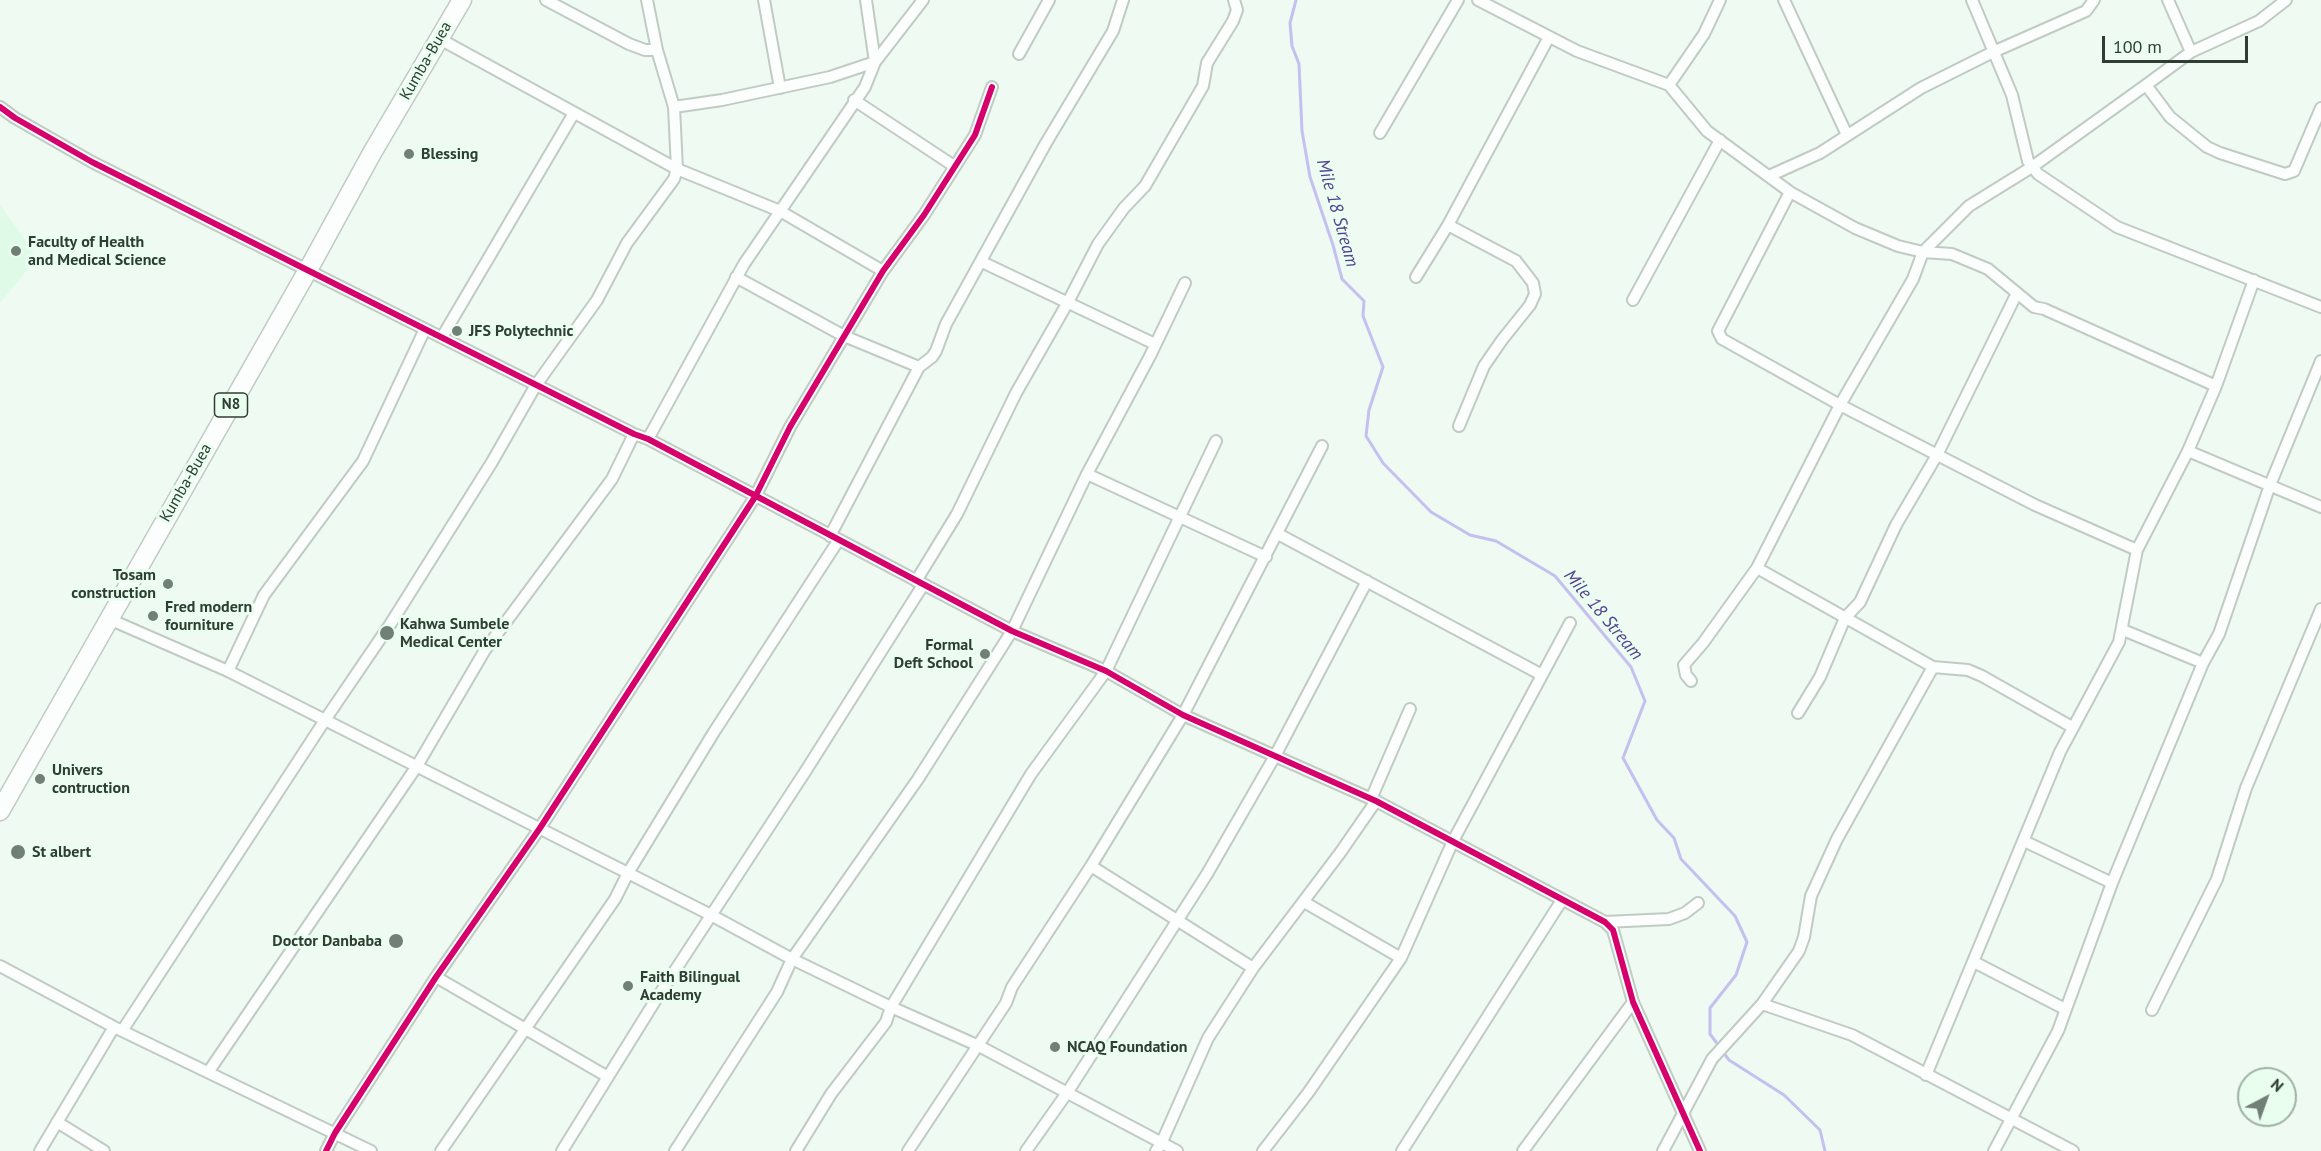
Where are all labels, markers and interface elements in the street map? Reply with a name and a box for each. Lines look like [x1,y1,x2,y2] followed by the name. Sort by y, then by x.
[396,18,456,104] street label: Kumba-Buea
[2105,24,2250,62] scale bar
[2113,35,2162,58] text: 100 m
[421,144,478,164] place label: Blessing
[402,147,416,161] marker: Blessing
[1311,157,1363,269] water label: Mile 18 Stream
[28,232,166,270] place label: Faculty of Health and Medical Science
[9,244,23,258] marker: Faculty of Health and Medical Science
[469,321,573,341] place label: JFS Polytechnic
[450,324,464,338] marker: JFS Polytechnic
[214,393,248,417] road number: N8
[156,440,216,526] street label: Kumba-Buea
[71,565,156,603] place label: Tosam construction
[1559,565,1647,665] water label: Mile 18 Stream
[161,577,175,591] marker: Tosam construction
[165,597,252,635] place label: Fred modern fourniture
[146,609,160,623] marker: Fred modern fourniture
[400,614,509,652] place label: Kahwa Sumbele Medical Center
[378,624,396,642] marker: Kahwa Sumbele Medical Center
[894,635,973,673] place label: Formal Deft School
[978,647,992,661] marker: Formal Deft School
[52,760,130,798] place label: Univers contruction
[33,772,47,786] marker: Univers contruction
[32,842,91,862] place label: St albert
[9,843,27,861] marker: St albert
[272,931,382,951] place label: Doctor Danbaba
[387,932,405,950] marker: Doctor Danbaba
[640,967,740,1005] place label: Faith Bilingual Academy
[621,979,635,993] marker: Faith Bilingual Academy
[1067,1037,1188,1057] place label: NCAQ Foundation
[1048,1040,1062,1054] marker: NCAQ Foundation
[2237,1067,2297,1127] north arrow
[2267,1074,2288,1096] text: N

